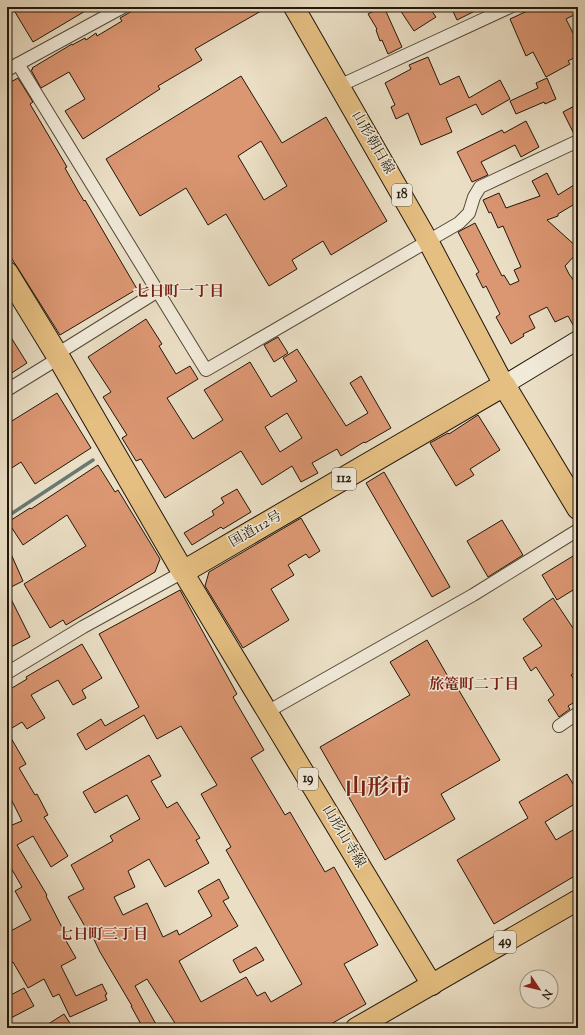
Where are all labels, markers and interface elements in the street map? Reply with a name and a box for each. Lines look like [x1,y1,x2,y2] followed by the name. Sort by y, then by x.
[346,108,398,178] street label: 山形朝日線
[392,184,412,206] road number: 18
[134,282,224,303] district label: 七日町一丁目
[332,468,356,490] road number: 112
[226,507,286,553] street label: 国道112号
[429,675,519,696] district label: 旅篭町二丁目
[298,768,318,790] road number: 19
[345,773,411,805] district label: 山形市
[316,802,370,872] street label: 山形山寺線
[58,925,148,946] district label: 七日町三丁目
[494,931,516,953] road number: 49
[519,969,559,1009] north arrow
[537,985,556,1003] text: N

